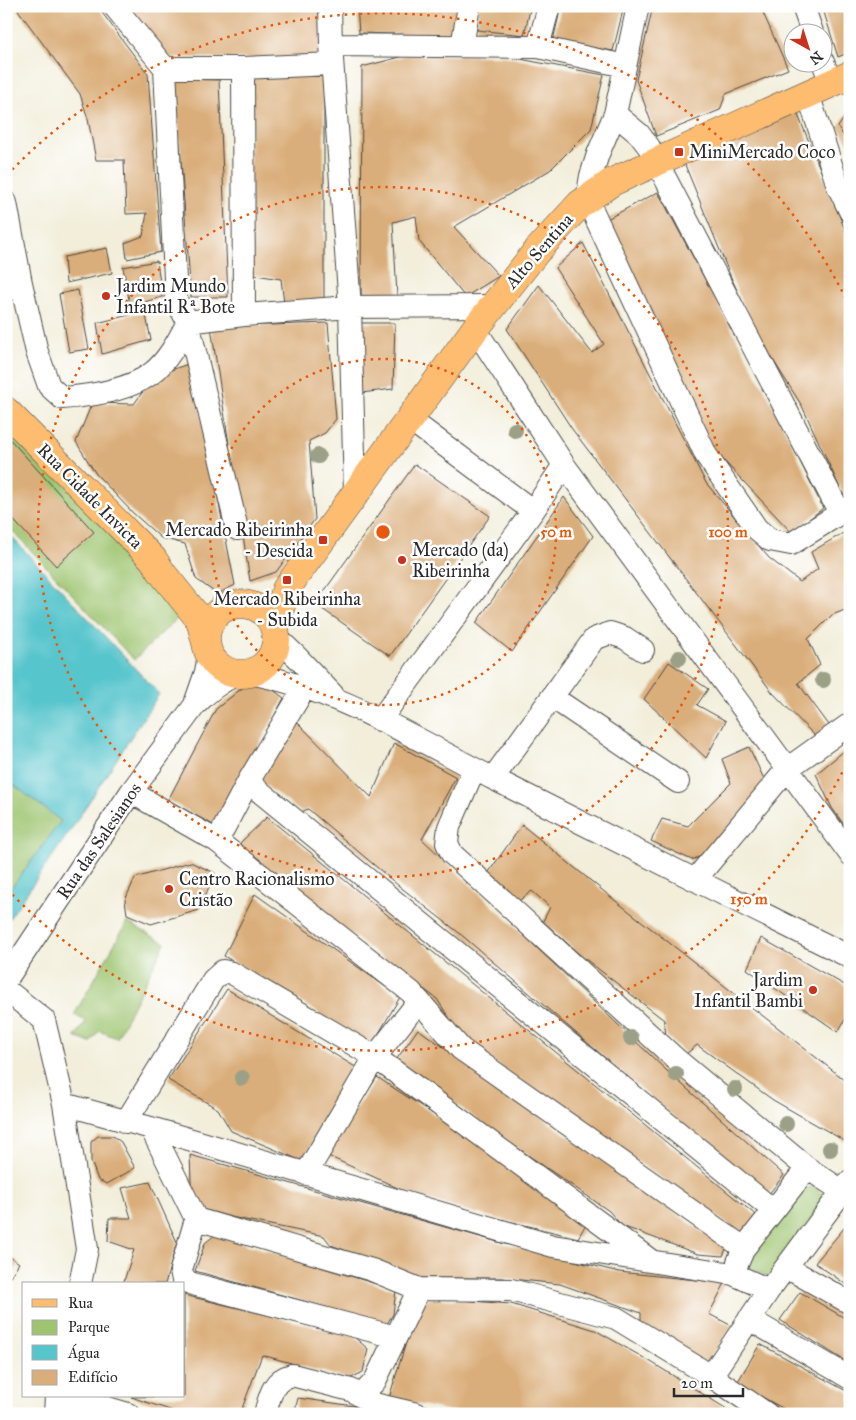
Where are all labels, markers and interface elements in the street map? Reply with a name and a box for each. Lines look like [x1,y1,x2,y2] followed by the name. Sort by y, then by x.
[784,22,834,72] north arrow
[806,47,826,68] text: N
[689,141,835,163] place label: MiniMercado Coco
[673,146,685,158] marker: MiniMercado Coco
[500,209,578,294] street label: Alto Sentina
[114,275,235,318] place label: Jardim Mundo Infantil Rª Bote
[100,290,112,302] marker: Jardim Mundo Infantil Rª Bote
[33,439,148,554] street label: Rua Cidade Invicta
[165,519,313,562] place label: Mercado Ribeirinha - Descida
[374,523,392,541] centre of rings
[540,523,572,541] text: 50 m
[708,523,748,541] text: 100 m
[317,534,329,546] marker: Mercado Ribeirinha - Descida
[412,539,509,582] place label: Mercado (da) Ribeirinha
[396,554,408,566] marker: Mercado (da) Ribeirinha
[281,574,293,586] marker: Mercado Ribeirinha - Subida
[213,588,361,631] place label: Mercado Ribeirinha - Subida
[52,779,146,903] street label: Rua das Salesianos
[179,868,334,911] place label: Centro Racionalismo Cristão
[163,883,175,895] marker: Centro Racionalismo Cristão
[730,890,768,908] text: 150 m
[694,969,803,1012] place label: Jardim Infantil Bambi
[807,984,819,996] marker: Jardim Infantil Bambi
[22,1282,185,1398] legend
[68,1294,93,1312] text: Rua
[68,1318,110,1337] text: Parque
[67,1343,100,1362] text: Água
[674,1365,742,1397] scale bar
[68,1368,118,1386] text: Edifício
[681,1374,713,1392] text: 20 m

